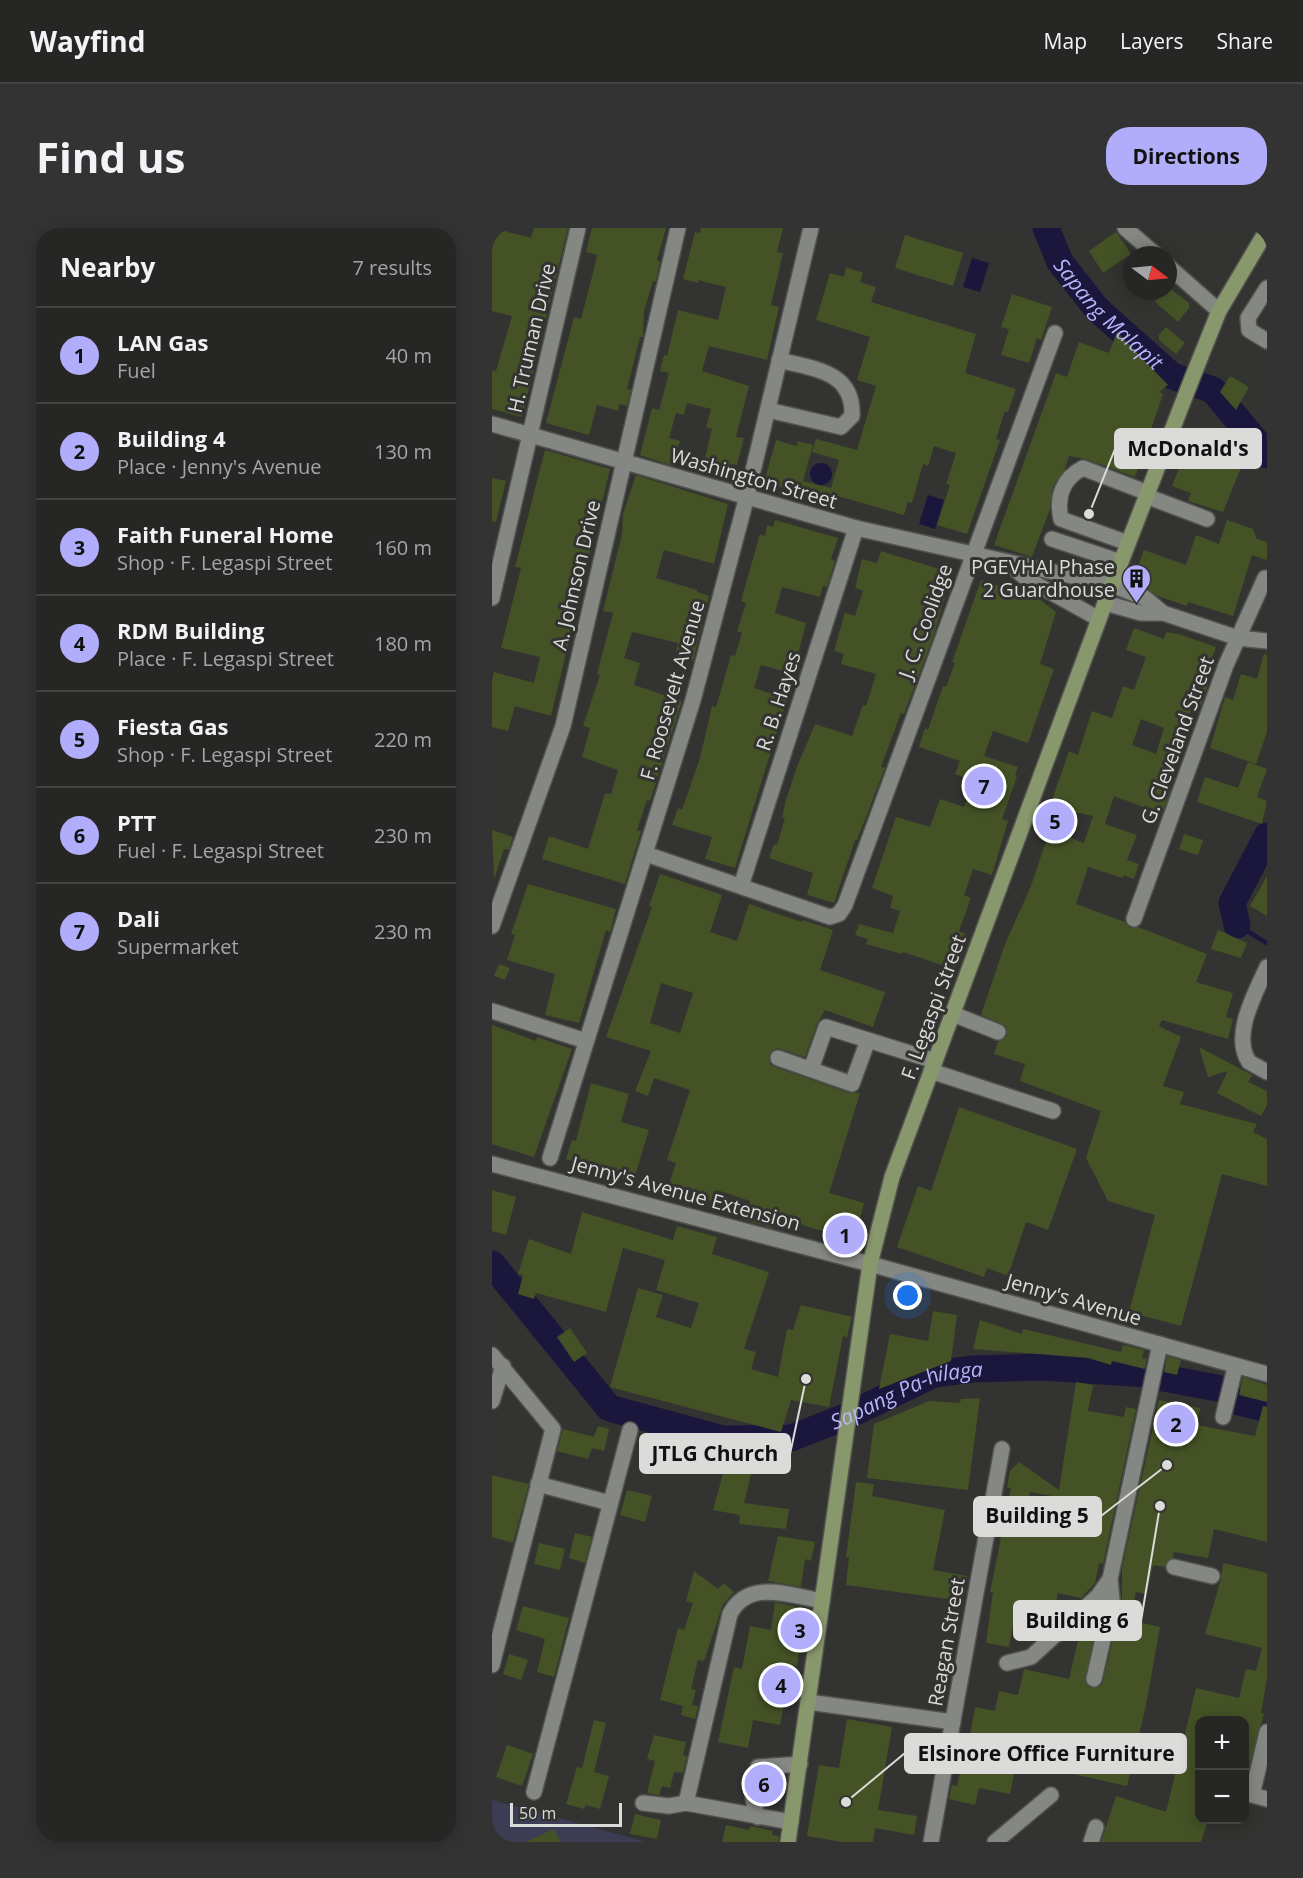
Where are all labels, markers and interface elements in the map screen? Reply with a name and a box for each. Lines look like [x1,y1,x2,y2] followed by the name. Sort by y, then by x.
[30,22,145,60] text: Wayfind
[1044,27,1087,55] text: Map
[1120,27,1184,55] text: Layers
[1217,27,1273,55] text: Share
[1106,127,1267,185] button: Directions
[36,128,185,185] text: Find us
[1123,246,1177,300] north arrow
[60,249,155,285] text: Nearby
[1048,252,1170,376] water label: Sapang Malapit
[352,254,432,281] text: 7 results
[501,261,561,415] street label: H. Truman Drive
[117,327,208,357] text: LAN Gas
[74,342,85,369] text: 1
[385,342,432,369] text: 40 m
[117,357,156,384] text: Fuel
[117,423,226,453] text: Building 4
[1115,429,1261,468] callout: McDonald's
[1127,434,1249,462] text: McDonald's
[74,438,85,465] text: 2
[374,438,432,465] text: 130 m
[668,441,840,515] street label: Washington Street
[117,453,322,480] text: Place · Jenny's Avenue
[546,497,606,653] street label: A. Johnson Drive
[117,519,334,549] text: Faith Funeral Home
[74,534,85,561] text: 3
[374,534,432,561] text: 160 m
[117,549,332,576] text: Shop · F. Legaspi Street
[971,553,1115,603] place label: PGEVHAI Phase 2 Guardhouse
[891,560,958,684] street label: J. C. Coolidge
[1120,562,1152,604] building icon: PGEVHAI Phase 2 Guardhouse
[633,597,711,783] street label: F. Roosevelt Avenue
[117,615,264,645] text: RDM Building
[74,630,85,657] text: 4
[374,630,432,657] text: 180 m
[117,645,334,672] text: Place · F. Legaspi Street
[749,648,807,754] street label: R. B. Hayes
[1134,652,1220,828] street label: G. Cleveland Street
[117,711,228,741] text: Fiesta Gas
[74,726,85,753] text: 5
[374,726,432,753] text: 220 m
[117,741,332,768] text: Shop · F. Legaspi Street
[964,764,1004,808] pin: 7
[1036,798,1074,844] pin: 5
[117,807,156,837] text: PTT
[74,822,85,849] text: 6
[374,822,432,849] text: 230 m
[117,837,324,864] text: Fuel · F. Legaspi Street
[117,903,160,933] text: Dali
[74,918,85,945] text: 7
[374,918,432,945] text: 230 m
[894,931,972,1083] street label: F. Legaspi Street
[117,933,239,960] text: Supermarket
[567,1149,804,1237] street label: Jenny's Avenue Extension
[826,1212,864,1258] pin: 1
[1001,1266,1145,1331] street label: Jenny's Avenue
[893,1281,922,1310] your location
[826,1355,983,1435] water label: Sapang Pa-hilaga
[1156,1402,1196,1446] pin: 2
[640,1434,790,1473] callout: JTLG Church
[650,1439,778,1467] text: JTLG Church
[974,1497,1101,1536] callout: Building 5
[985,1501,1089,1529] text: Building 5
[921,1576,971,1708] street label: Reagan Street
[1014,1601,1141,1640] callout: Building 6
[1025,1606,1129,1634] text: Building 6
[780,1608,820,1652] pin: 3
[762,1662,800,1708] pin: 4
[1195,1716,1249,1824] map controls
[1195,1716,1249,1770] button: +
[905,1734,1186,1773] callout: Elsinore Office Furniture
[917,1739,1175,1767] text: Elsinore Office Furniture
[744,1762,784,1806] pin: 6
[1195,1770,1249,1824] button: −
[510,1800,622,1828] scale bar
[519,1802,556,1824] text: 50 m

